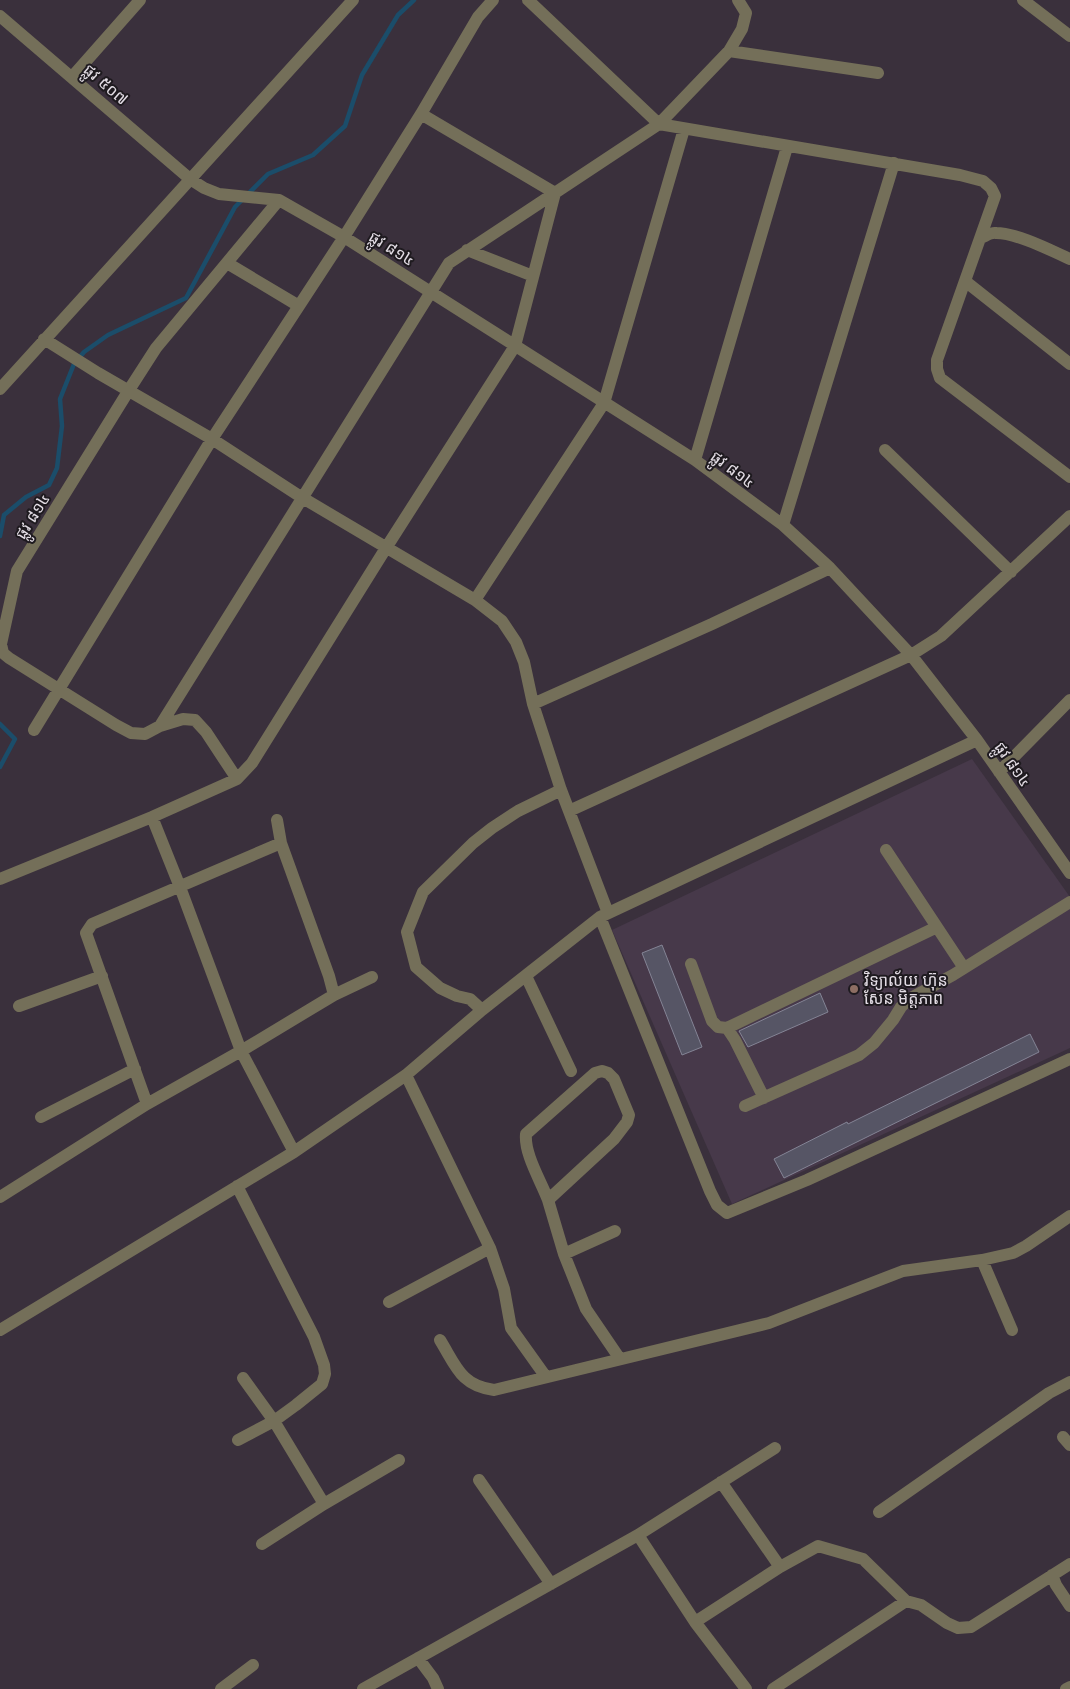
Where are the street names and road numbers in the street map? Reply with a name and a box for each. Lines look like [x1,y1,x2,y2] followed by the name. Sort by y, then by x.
[76,59,132,112] street label: ផ្លូវ ៥០៧
[363,226,419,274] street label: ផ្លូវ ៨១៤
[704,446,759,496] street label: ផ្លូវ ៨១៤
[10,489,58,545] street label: ផ្លូវ ៨១៤
[987,738,1036,793] street label: ផ្លូវ ៨១៤

